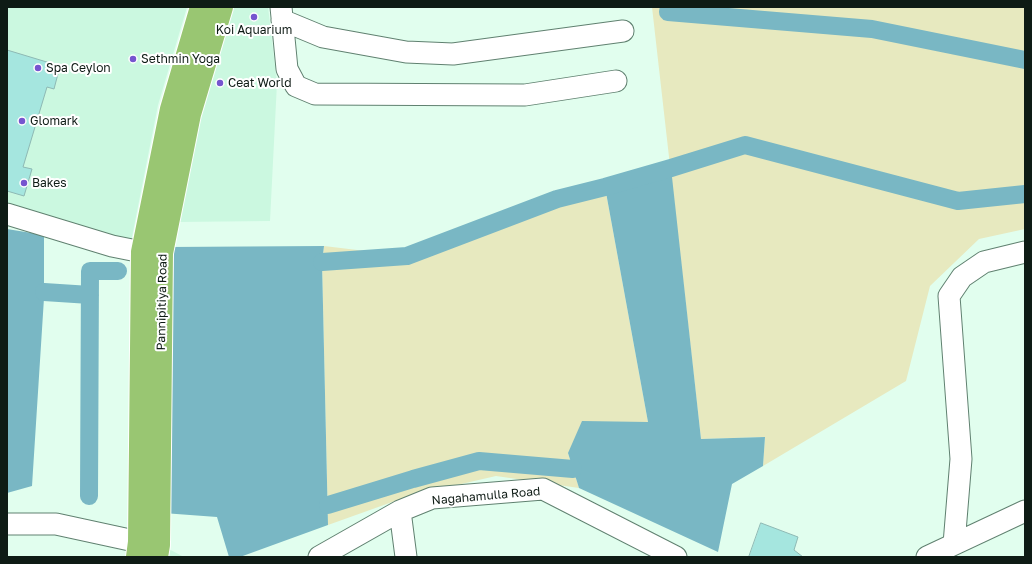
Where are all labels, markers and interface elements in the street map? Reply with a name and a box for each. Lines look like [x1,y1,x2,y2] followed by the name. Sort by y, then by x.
[249,12,259,22] marker: Koi Aquarium
[216,23,292,37] place label: Koi Aquarium
[141,52,220,66] place label: Sethmin Yoga
[128,54,138,64] marker: Sethmin Yoga
[46,61,111,75] place label: Spa Ceylon
[33,63,43,73] marker: Spa Ceylon
[228,76,292,90] place label: Ceat World
[215,78,225,88] marker: Ceat World
[30,114,78,128] place label: Glomark
[17,116,27,126] marker: Glomark
[32,176,67,190] place label: Bakes
[19,178,29,188] marker: Bakes
[154,254,170,350] street label: Pannipitiya Road
[431,484,541,508] street label: Nagahamulla Road

